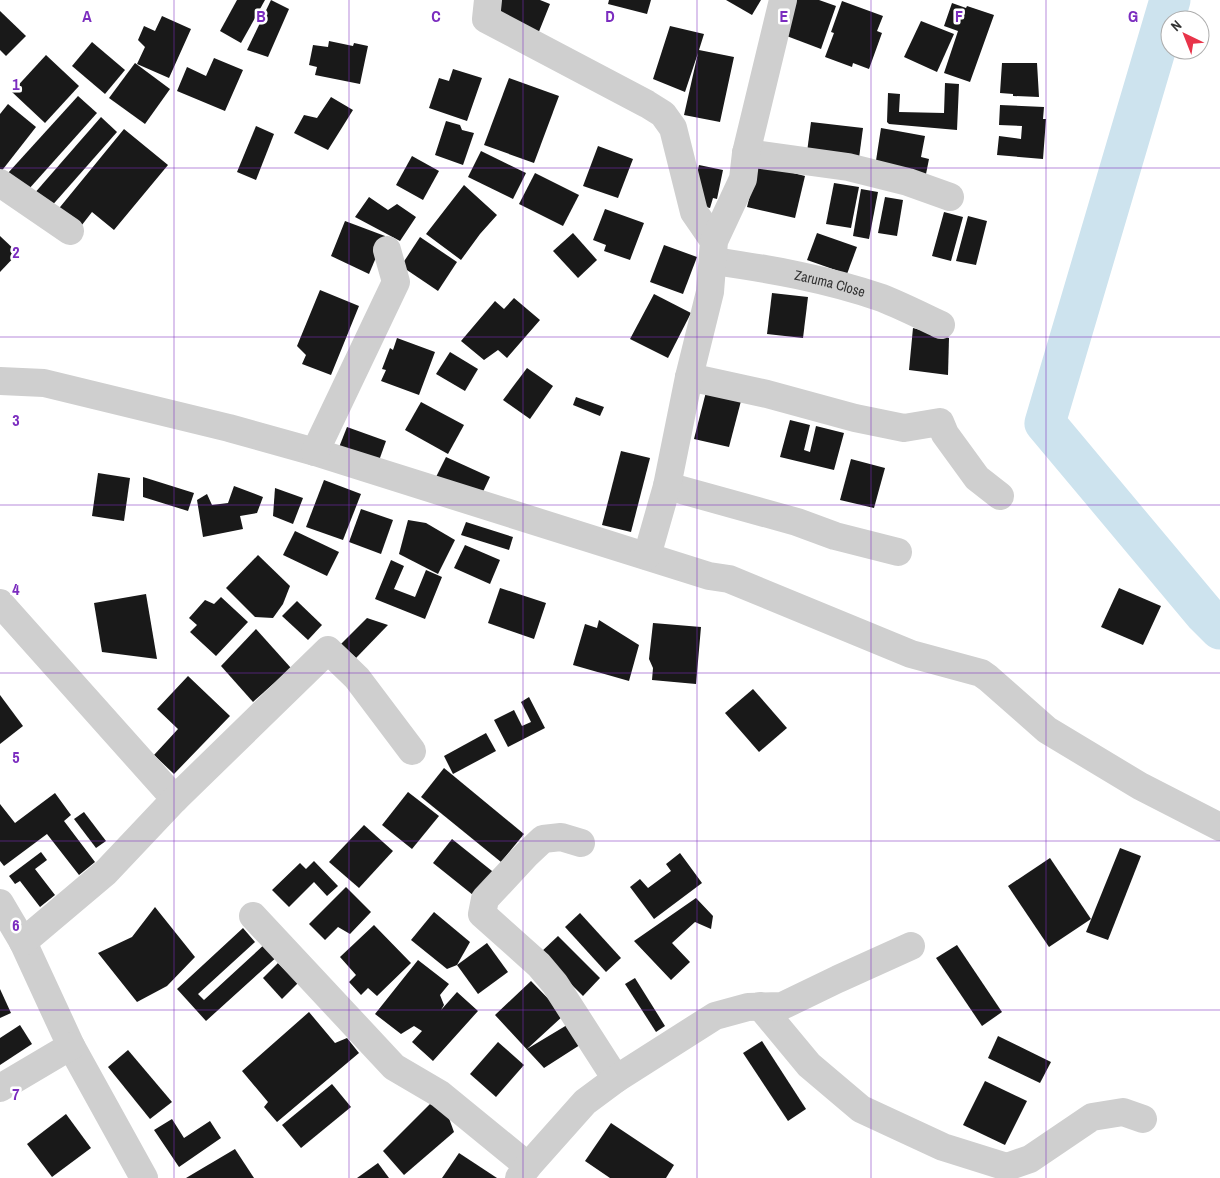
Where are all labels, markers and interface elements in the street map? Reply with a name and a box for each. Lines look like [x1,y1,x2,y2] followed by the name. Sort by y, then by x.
[82,5,92,27] text: A
[256,5,266,27] text: B
[431,5,441,27] text: C
[605,5,615,27] text: D
[780,5,789,27] text: E
[955,5,963,27] text: F
[1128,5,1138,27] text: G
[1160,10,1210,60] north arrow
[1167,16,1185,35] text: N
[12,73,20,95] text: 1
[12,241,20,263] text: 2
[793,266,867,301] street label: Zaruma Close
[12,409,20,431] text: 3
[12,578,20,600] text: 4
[12,746,20,768] text: 5
[12,914,20,936] text: 6
[12,1083,20,1105] text: 7

